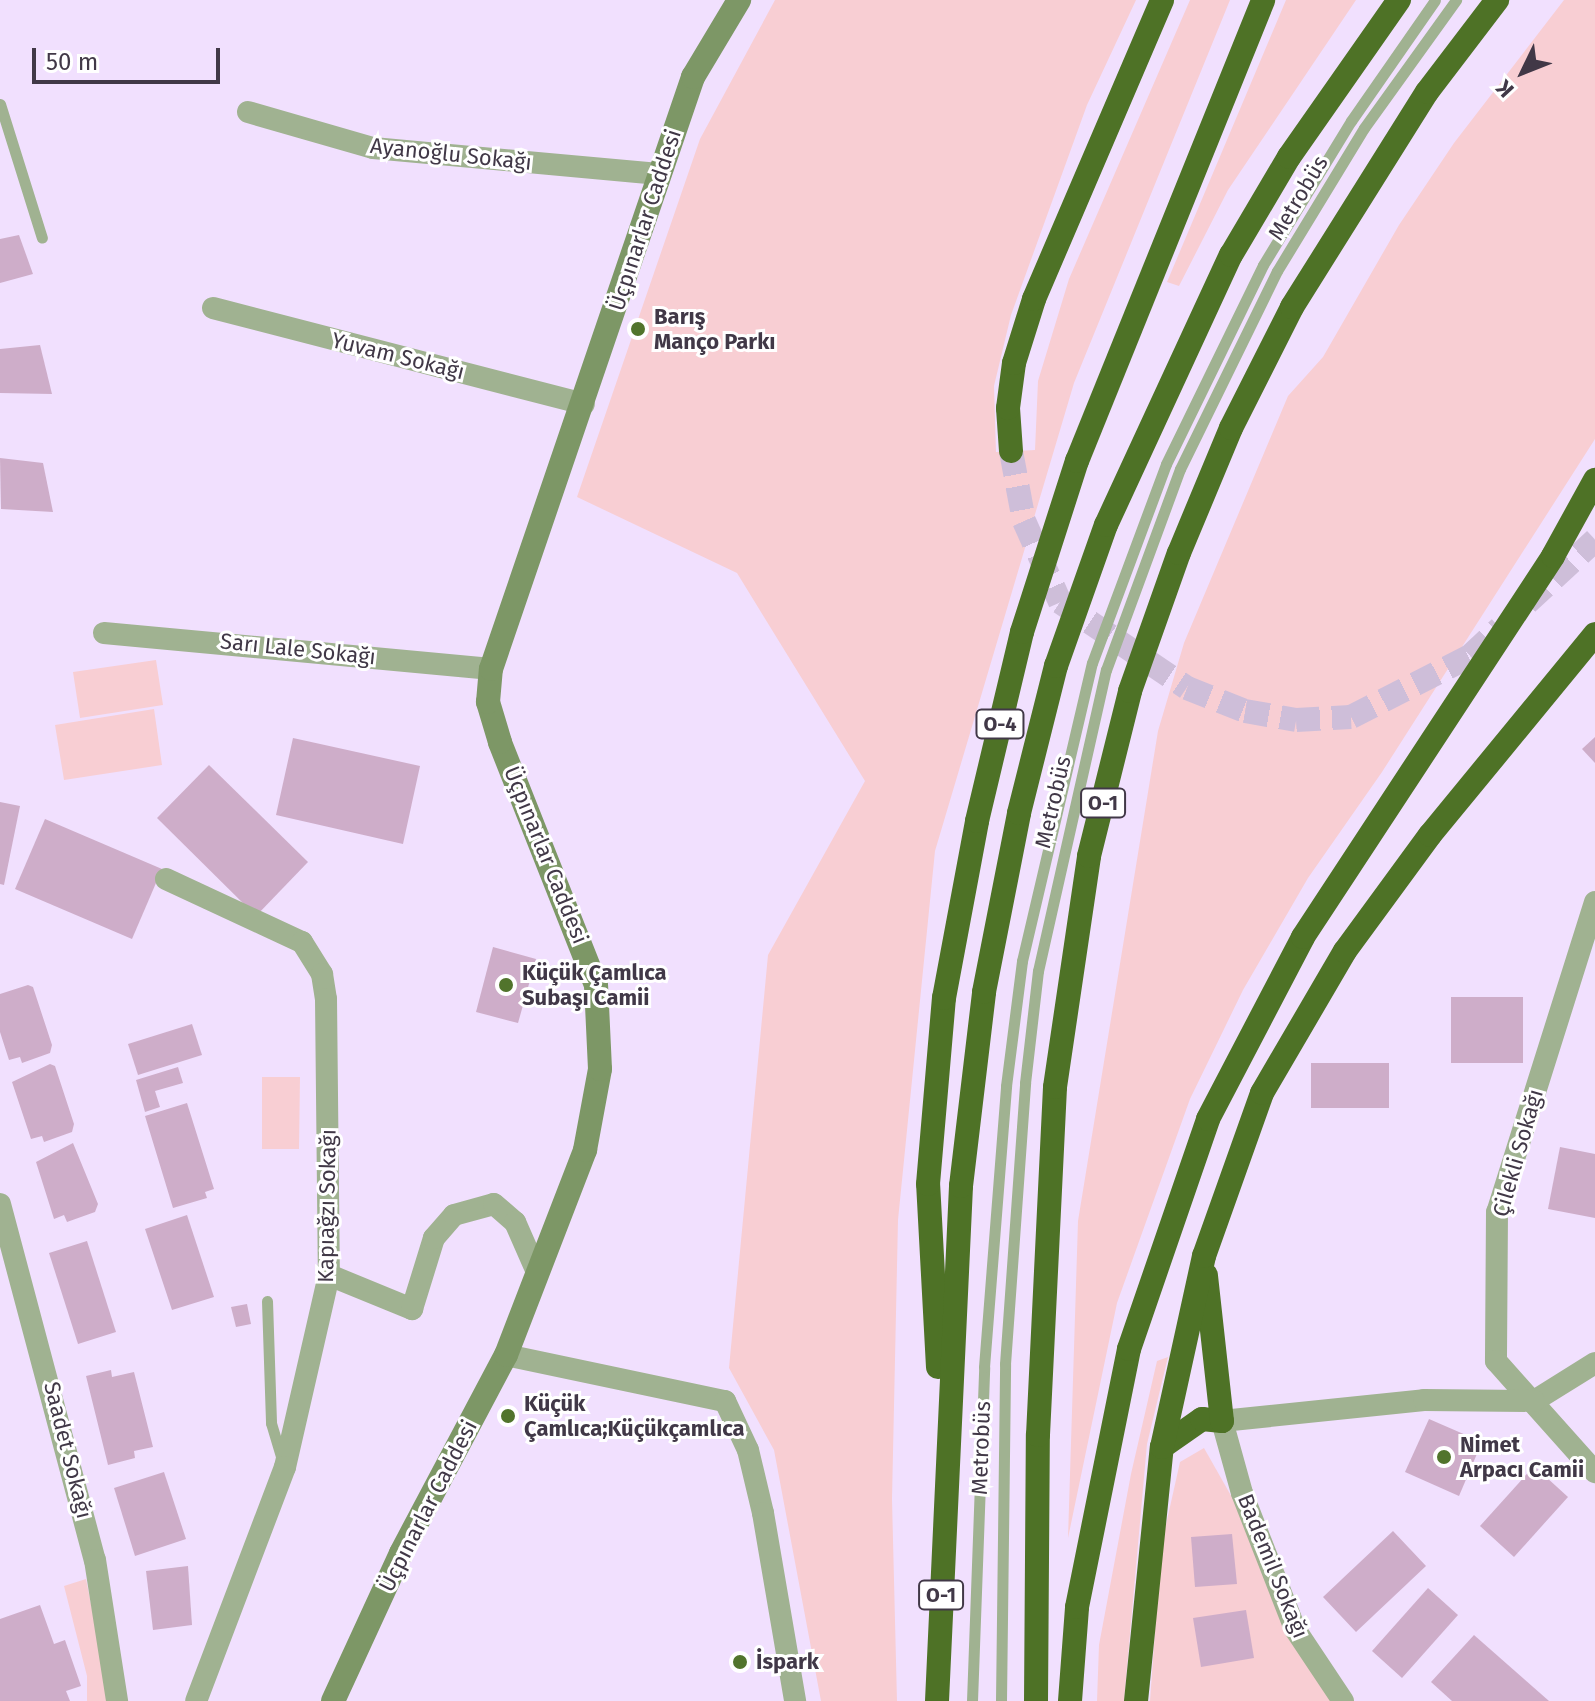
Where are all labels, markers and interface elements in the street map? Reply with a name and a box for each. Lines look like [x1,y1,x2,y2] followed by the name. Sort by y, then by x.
[36,32,224,82] scale bar
[1483,32,1563,112] north arrow
[46,48,98,76] text: 50 m
[1490,74,1520,103] text: K
[603,126,687,314] street label: Üçpınarlar Caddesi
[369,132,533,176] street label: Ayanoğlu Sokağı
[1263,151,1333,245] street label: Metrobüs
[654,303,775,354] place label: Barış Manço Parkı
[629,320,647,338] marker: Barış Manço Parkı
[329,327,467,385] street label: Yuvam Sokağı
[219,628,377,670] street label: Sarı Lale Sokağı
[974,708,1026,740] road number: O-4
[1030,753,1076,851] street label: Metrobüs
[498,762,594,948] street label: Üçpınarlar Caddesi
[1079,787,1127,819] road number: O-1
[522,959,667,1010] place label: Küçük Çamlıca Subaşı Camii
[497,976,515,994] marker: Küçük Çamlıca Subaşı Camii
[1487,1086,1549,1220] street label: Çilekli Sokağı
[312,1129,342,1283] street label: Kapıağzı Sokağı
[38,1379,98,1521] street label: Saadet Sokağı
[524,1390,745,1442] place label: Küçük Çamlıca;Küçükçamlıca
[966,1401,996,1495] street label: Metrobüs
[499,1407,517,1425] marker: Küçük Çamlıca;Küçükçamlıca
[373,1416,483,1596] street label: Üçpınarlar Caddesi
[1460,1431,1584,1482] place label: Nimet Arpacı Camii
[1435,1448,1453,1466] marker: Nimet Arpacı Camii
[1232,1490,1314,1642] street label: Bademil Sokağı
[917,1579,965,1611] road number: O-1
[756,1649,819,1675] place label: İspark
[731,1653,749,1671] marker: İspark

